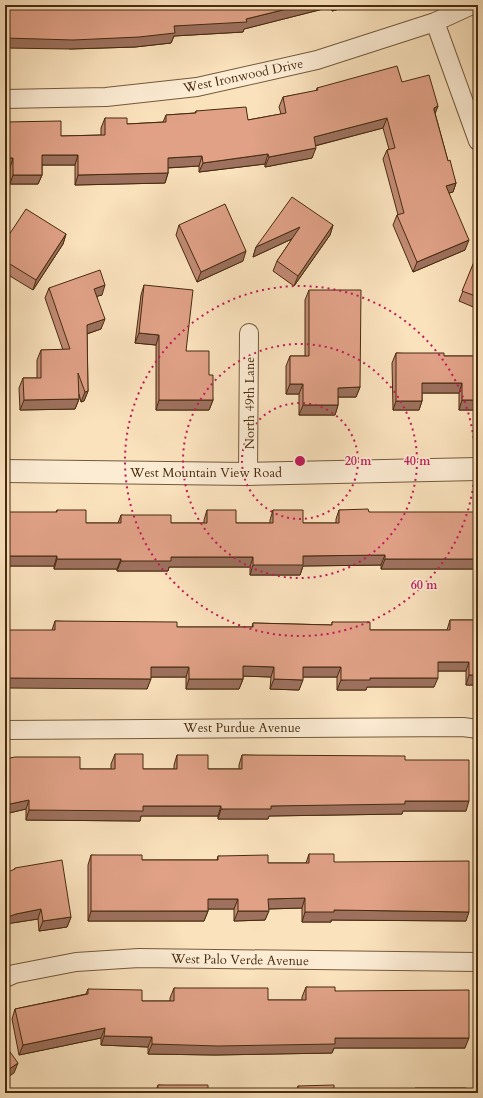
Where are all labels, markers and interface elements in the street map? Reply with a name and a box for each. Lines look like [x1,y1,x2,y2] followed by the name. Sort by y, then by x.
[181,54,305,98] street label: West Ironwood Drive
[241,357,259,449] street label: North 49th Lane
[345,453,372,469] text: 20 m
[404,453,431,469] text: 40 m
[293,454,307,468] centre of rings
[129,464,282,482] street label: West Mountain View Road
[411,577,438,593] text: 60 m
[182,719,301,737] street label: West Purdue Avenue
[170,950,309,970] street label: West Palo Verde Avenue

